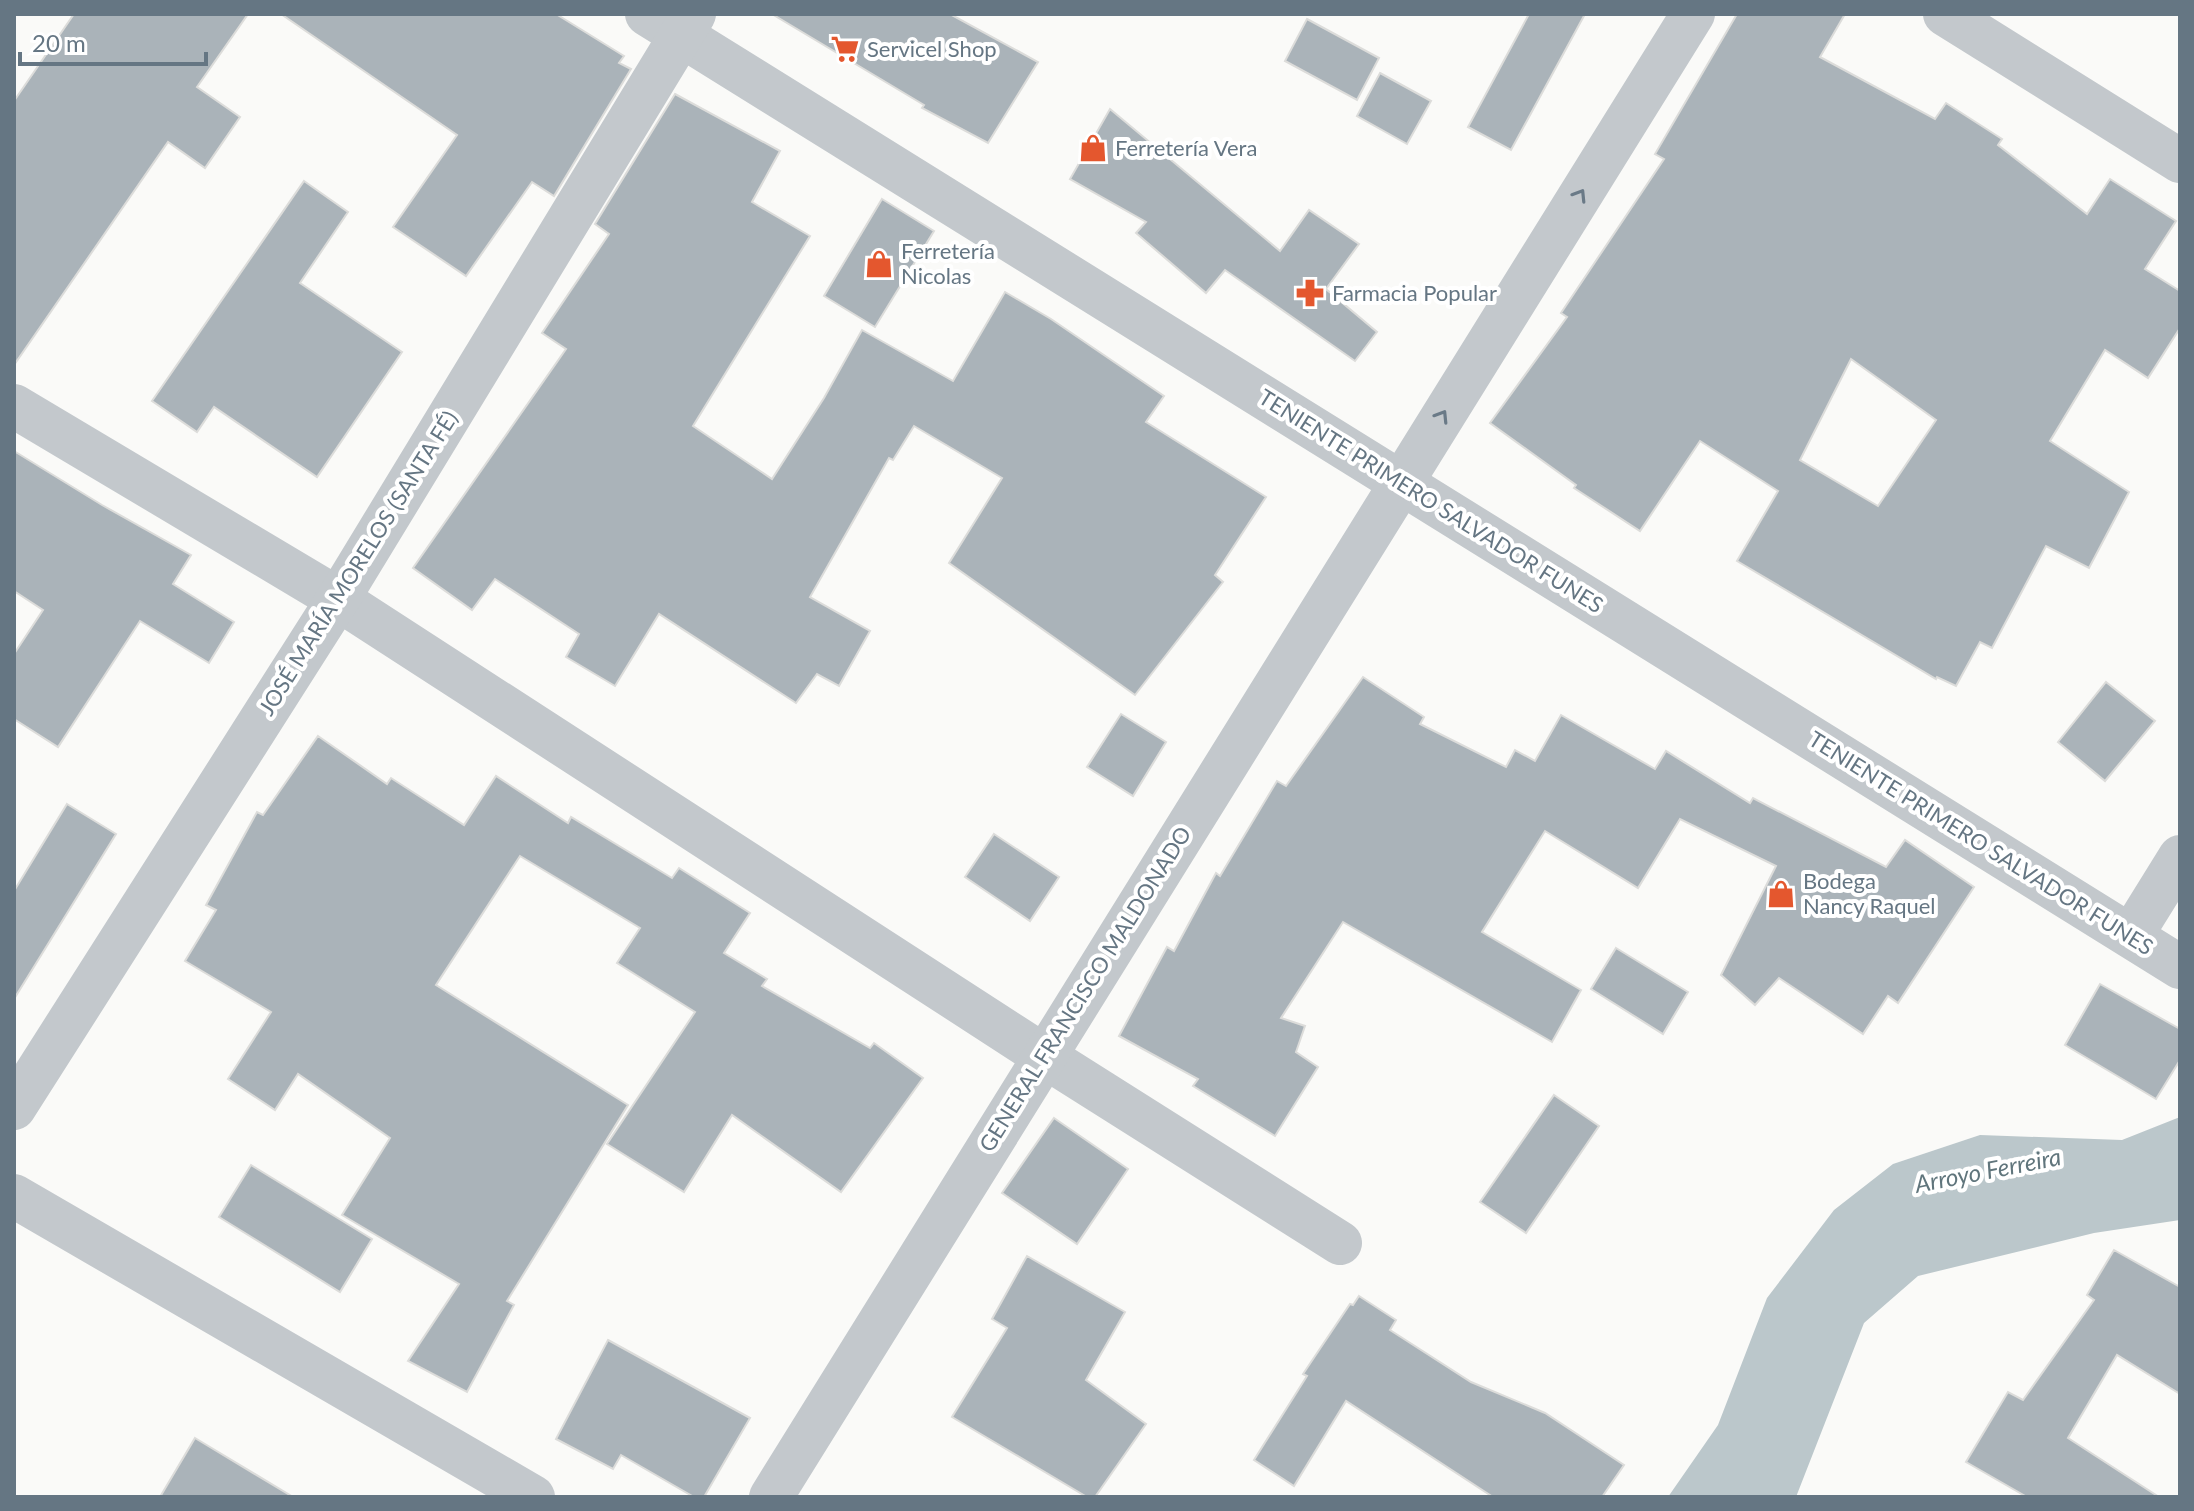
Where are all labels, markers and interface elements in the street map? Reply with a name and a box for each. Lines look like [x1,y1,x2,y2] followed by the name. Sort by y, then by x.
[20,16,206,66] scale bar
[32,28,86,57] text: 20 m
[830,34,860,64] supermarket icon: Servicel Shop
[867,35,997,62] place label: Servicel Shop
[1078,133,1108,163] shop icon: Ferretería Vera
[1115,134,1257,161] place label: Ferretería Vera
[1570,189,1585,204] one-way arrow
[901,237,995,289] place label: Ferretería Nicolas
[864,249,894,279] shop icon: Ferretería Nicolas
[1295,278,1325,308] pharmacy icon: Farmacia Popular
[1332,279,1497,306] place label: Farmacia Popular
[1254,383,1608,618] street label: TENIENTE PRIMERO SALVADOR FUNES
[252,405,463,720] street label: JOSÉ MARÍA MORELOS (SANTA FÉ)
[1432,410,1447,425] one-way arrow
[1804,725,2158,960] street label: TENIENTE PRIMERO SALVADOR FUNES
[973,821,1196,1156] street label: GENERAL FRANCISCO MALDONADO
[1803,867,1936,919] place label: Bodega Nancy Raquel
[1766,879,1796,909] shop icon: Bodega Nancy Raquel
[1911,1141,2063,1198] water label: Arroyo Ferreira

